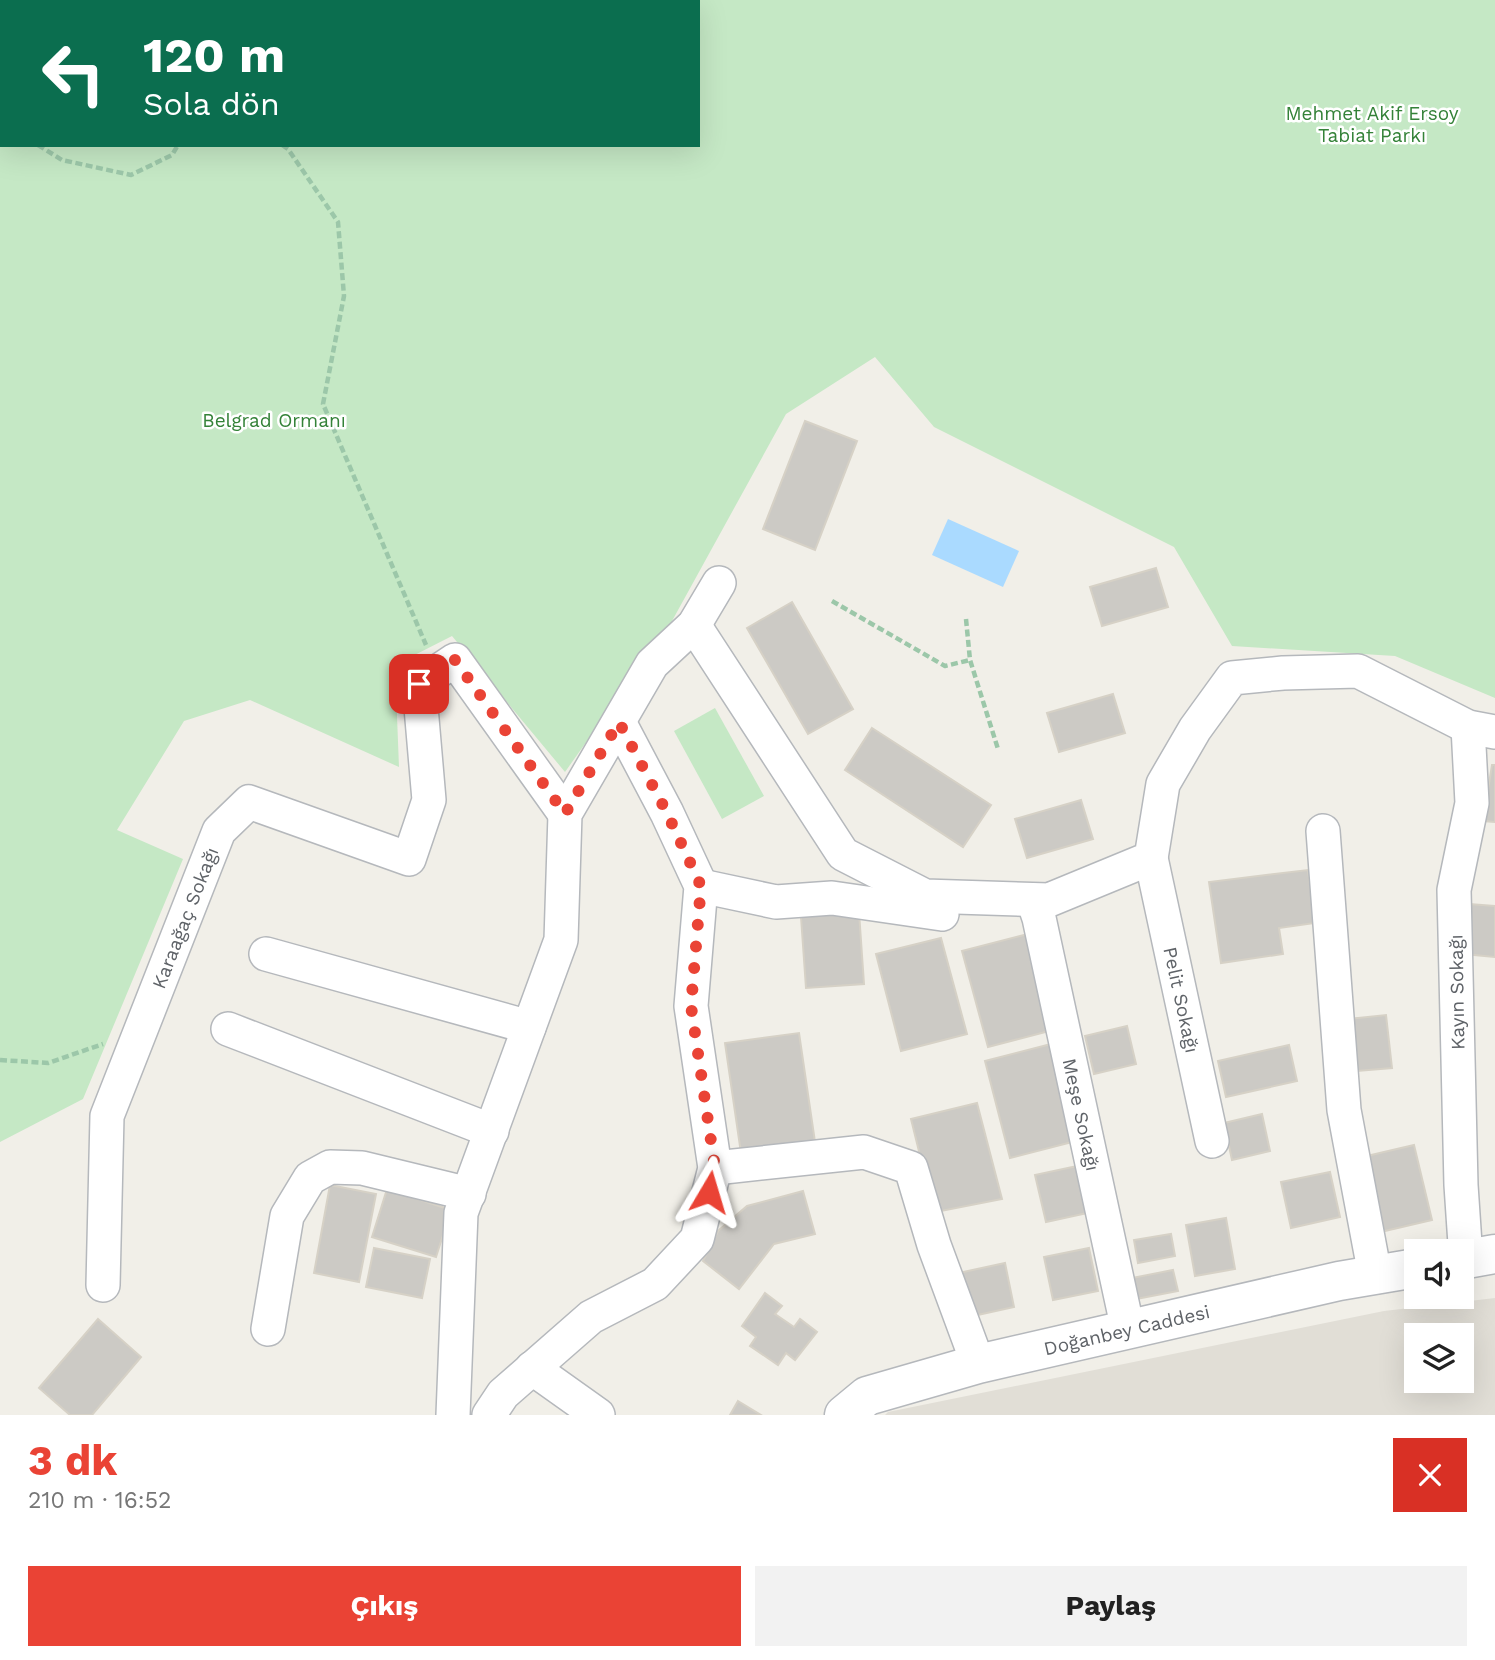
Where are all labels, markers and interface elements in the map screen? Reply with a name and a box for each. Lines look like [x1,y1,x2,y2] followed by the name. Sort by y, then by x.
[143,26,285,84] text: 120 m
[28,28,119,119] icon: left
[143,85,280,123] text: Sola dön
[1285,102,1459,147] park label: Mehmet Akif Ersoy Tabiat Parkı
[202,409,346,432] park label: Belgrad Ormanı
[389,654,449,714] pin
[400,665,438,703] icon: arrive
[147,844,223,992] street label: Karaağaç Sokağı
[1444,934,1470,1050] street label: Kayın Sokağı
[1159,945,1204,1055] street label: Pelit Sokağı
[1058,1056,1105,1173] street label: Meşe Sokağı
[672,1155,746,1229] position arrow
[1404,1239,1474,1393] map controls
[1404,1239,1474,1309] button: sound
[1041,1300,1212,1360] street label: Doğanbey Caddesi
[1404,1323,1474,1393] button: layers
[28,1436,117,1485] text: 3 dk
[1393,1438,1467,1512] button: close
[28,1487,171,1514] text: 210 m · 16:52
[28,1566,741,1646] button: Çıkış
[755,1566,1467,1646] button: Paylaş

